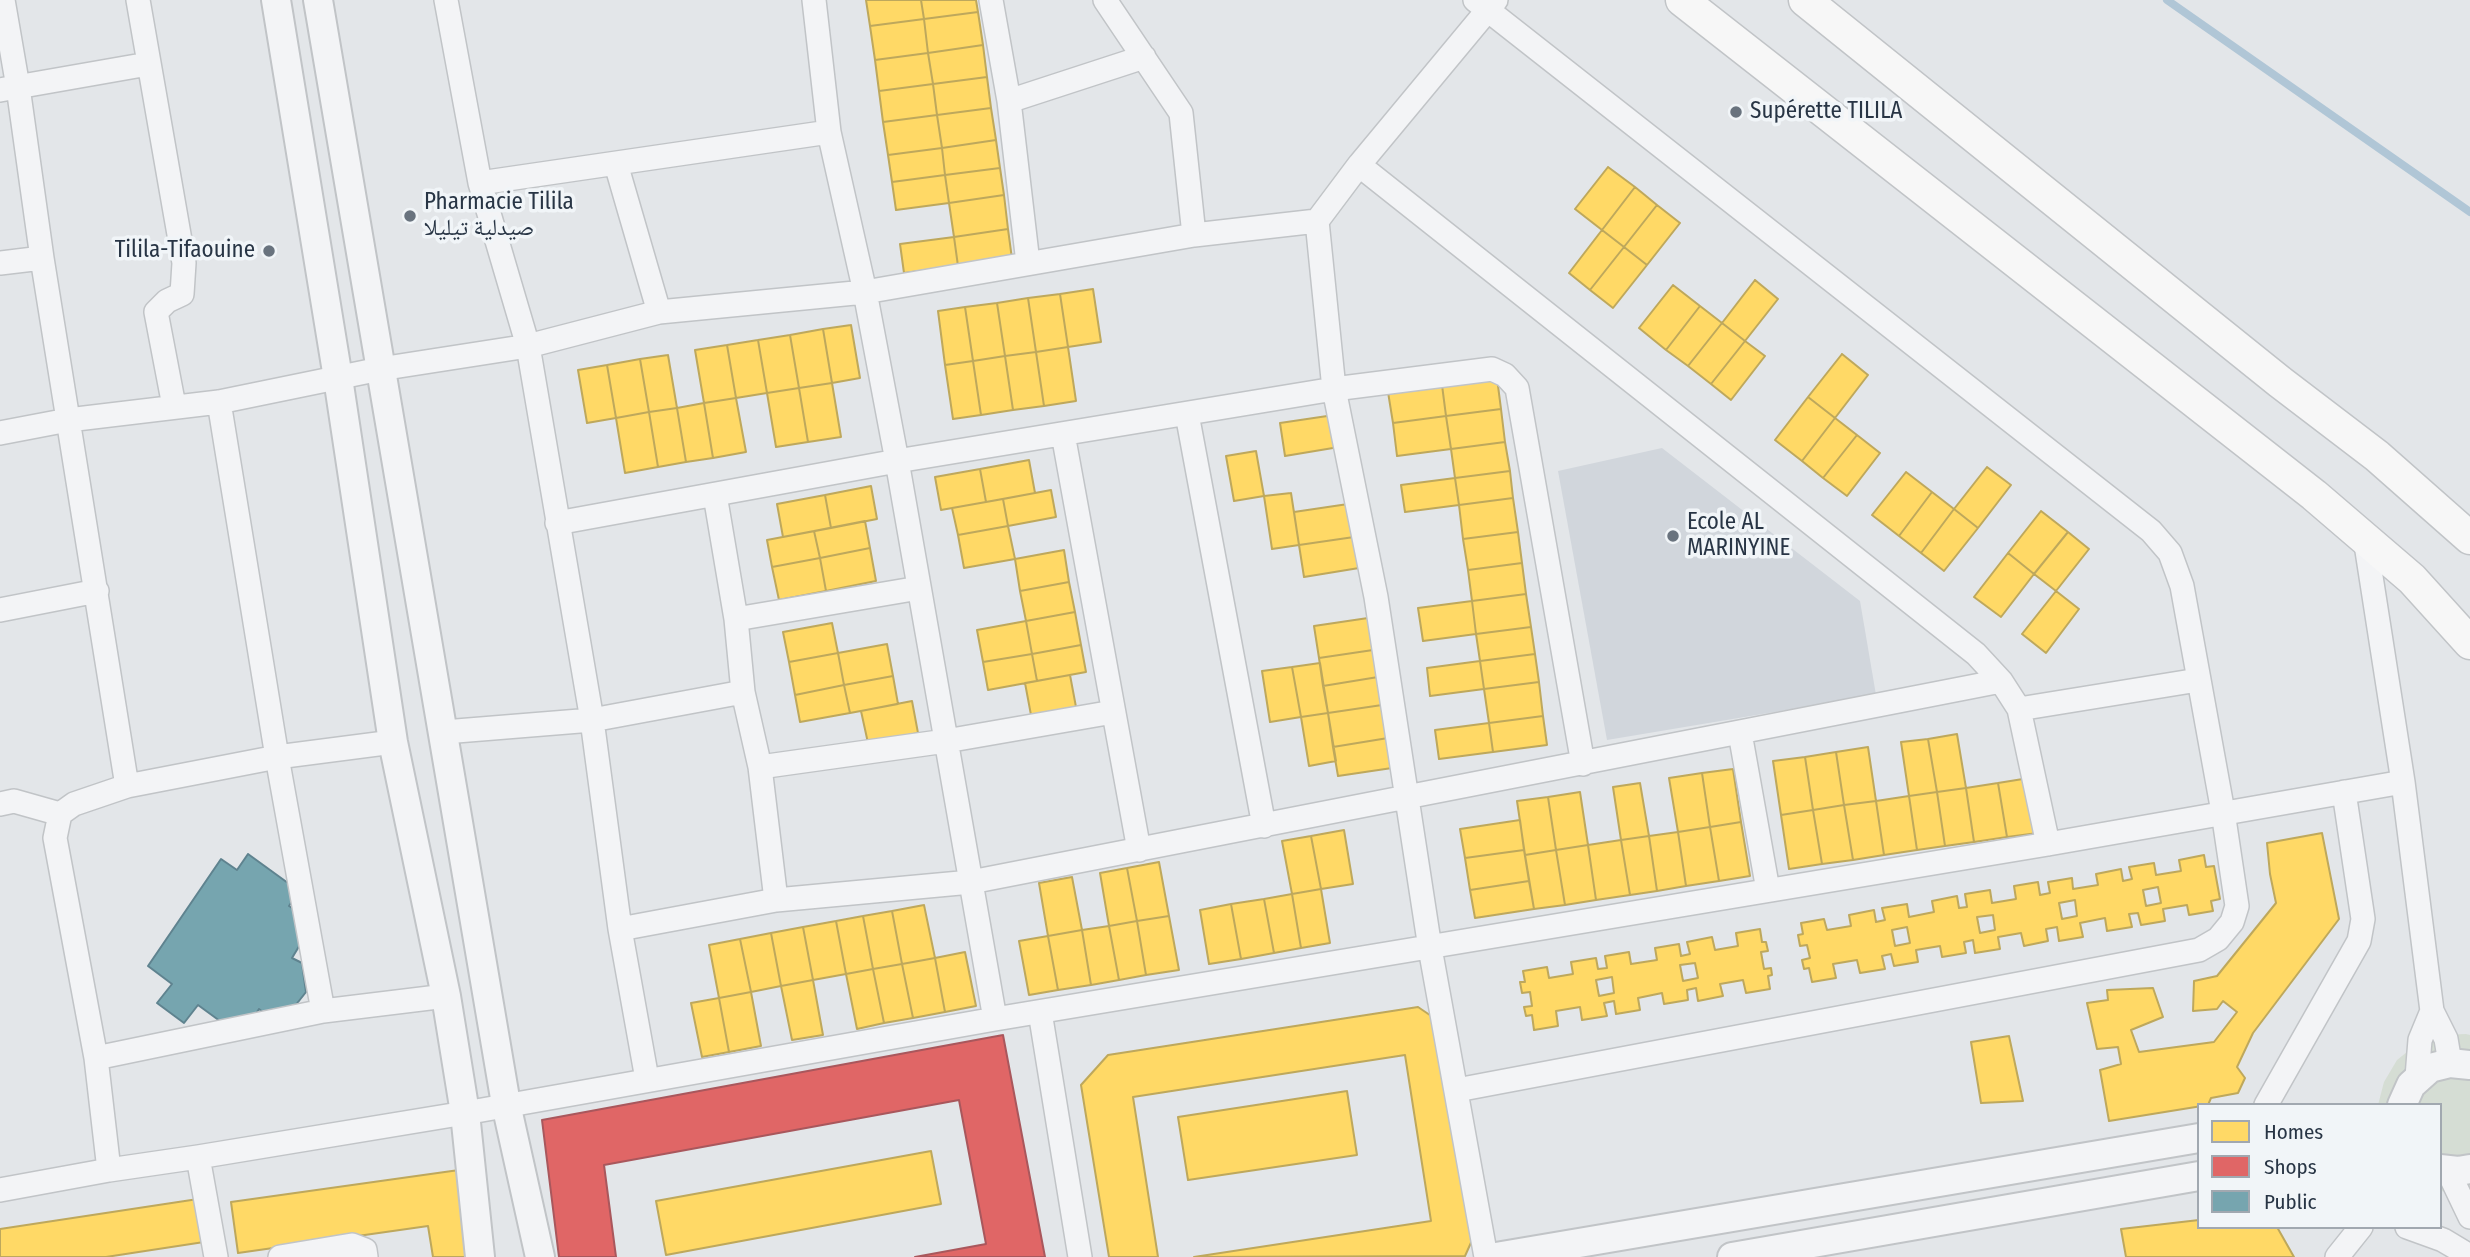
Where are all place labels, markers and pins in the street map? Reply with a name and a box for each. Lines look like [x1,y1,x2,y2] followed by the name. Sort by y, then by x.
[1750,98,1902,126] place label: Supérette TILILA
[1728,104,1744,120] marker: Supérette TILILA
[424,189,574,243] place label: Pharmacie Tilila صيدلية تيليلا
[402,208,418,224] marker: Pharmacie Tilila صيدلية تيليلا
[115,237,255,265] place label: Tilila-Tifaouine
[261,243,277,259] marker: Tilila-Tifaouine
[1687,509,1790,563] place label: Ecole AL MARINYINE
[1665,528,1681,544] marker: Ecole AL MARINYINE

